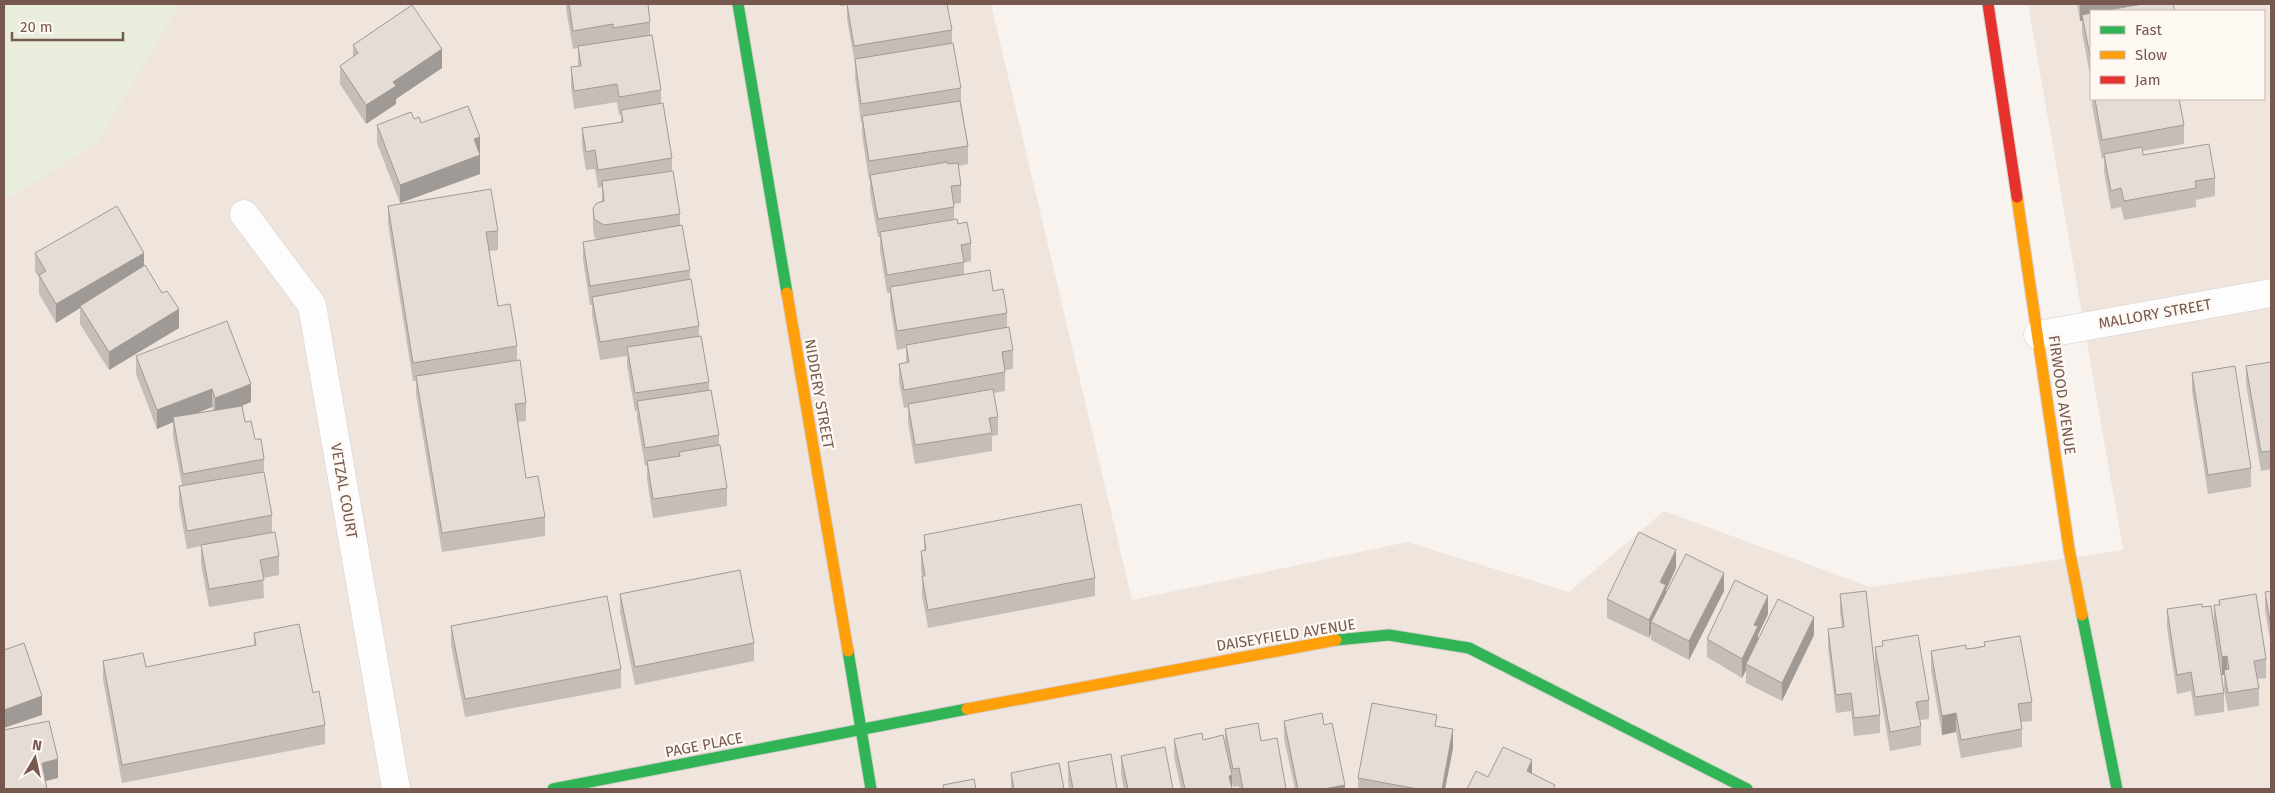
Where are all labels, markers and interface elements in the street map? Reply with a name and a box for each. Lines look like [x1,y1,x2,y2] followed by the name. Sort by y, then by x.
[12,10,124,42] scale bar
[2090,10,2265,100] legend
[20,18,53,36] text: 20 m
[2135,21,2162,39] text: Fast
[2135,46,2167,64] text: Slow
[2135,71,2161,89] text: Jam
[2097,295,2213,333] street label: MALLORY STREET
[2045,334,2079,456] street label: FIRWOOD AVENUE
[800,338,838,451] street label: NIDDERY STREET
[327,442,361,540] street label: VETZAL COURT
[1215,615,1357,655] street label: DAISEYFIELD AVENUE
[664,729,744,761] street label: PAGE PLACE
[10,733,60,783] north arrow
[31,737,43,755] text: N

